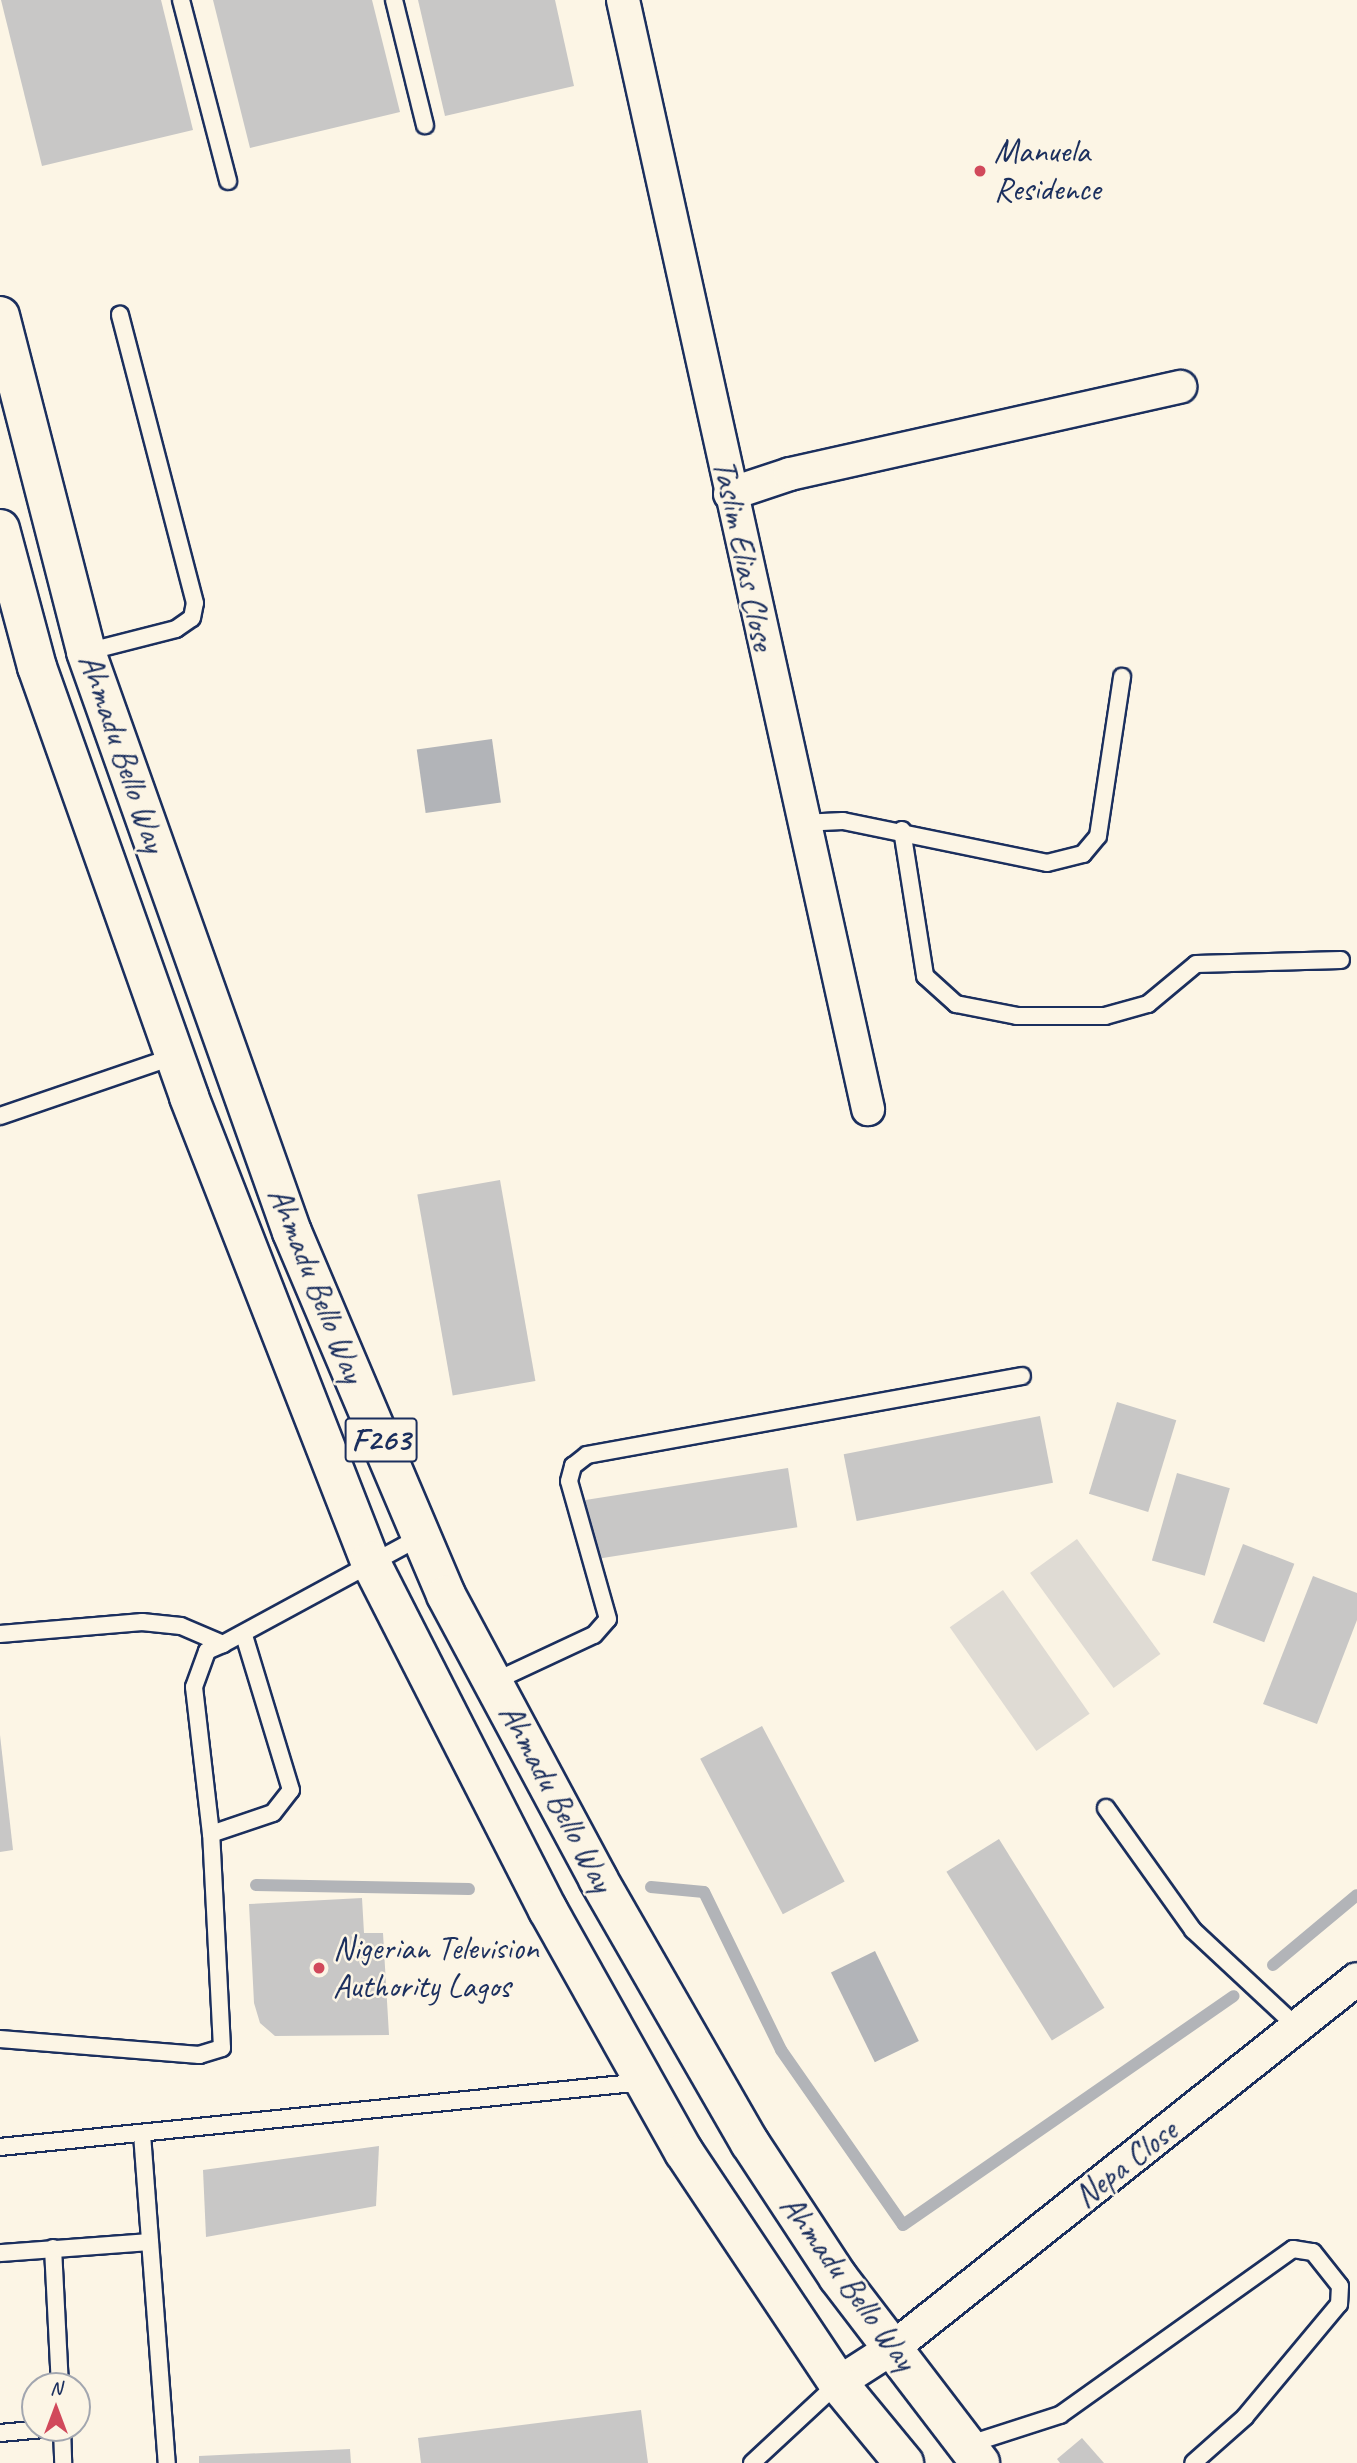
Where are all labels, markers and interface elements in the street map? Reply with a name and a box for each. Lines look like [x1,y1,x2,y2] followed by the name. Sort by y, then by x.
[994,132,1101,210] place label: Manuela Residence
[972,163,988,179] marker: Manuela Residence
[704,457,782,653] street label: Taslim Elias Close
[70,648,174,858] street label: Ahmadu Bello Way
[259,1181,373,1389] street label: Ahmadu Bello Way
[344,1412,418,1469] road number: F263
[490,1697,622,1899] street label: Ahmadu Bello Way
[333,1929,538,2007] place label: Nigerian Television Authority Lagos
[311,1960,327,1976] marker: Nigerian Television Authority Lagos
[1067,2112,1185,2216] street label: Nepa Close
[771,2187,925,2379] street label: Ahmadu Bello Way
[21,2372,91,2442] north arrow
[50,2376,62,2400] text: N

